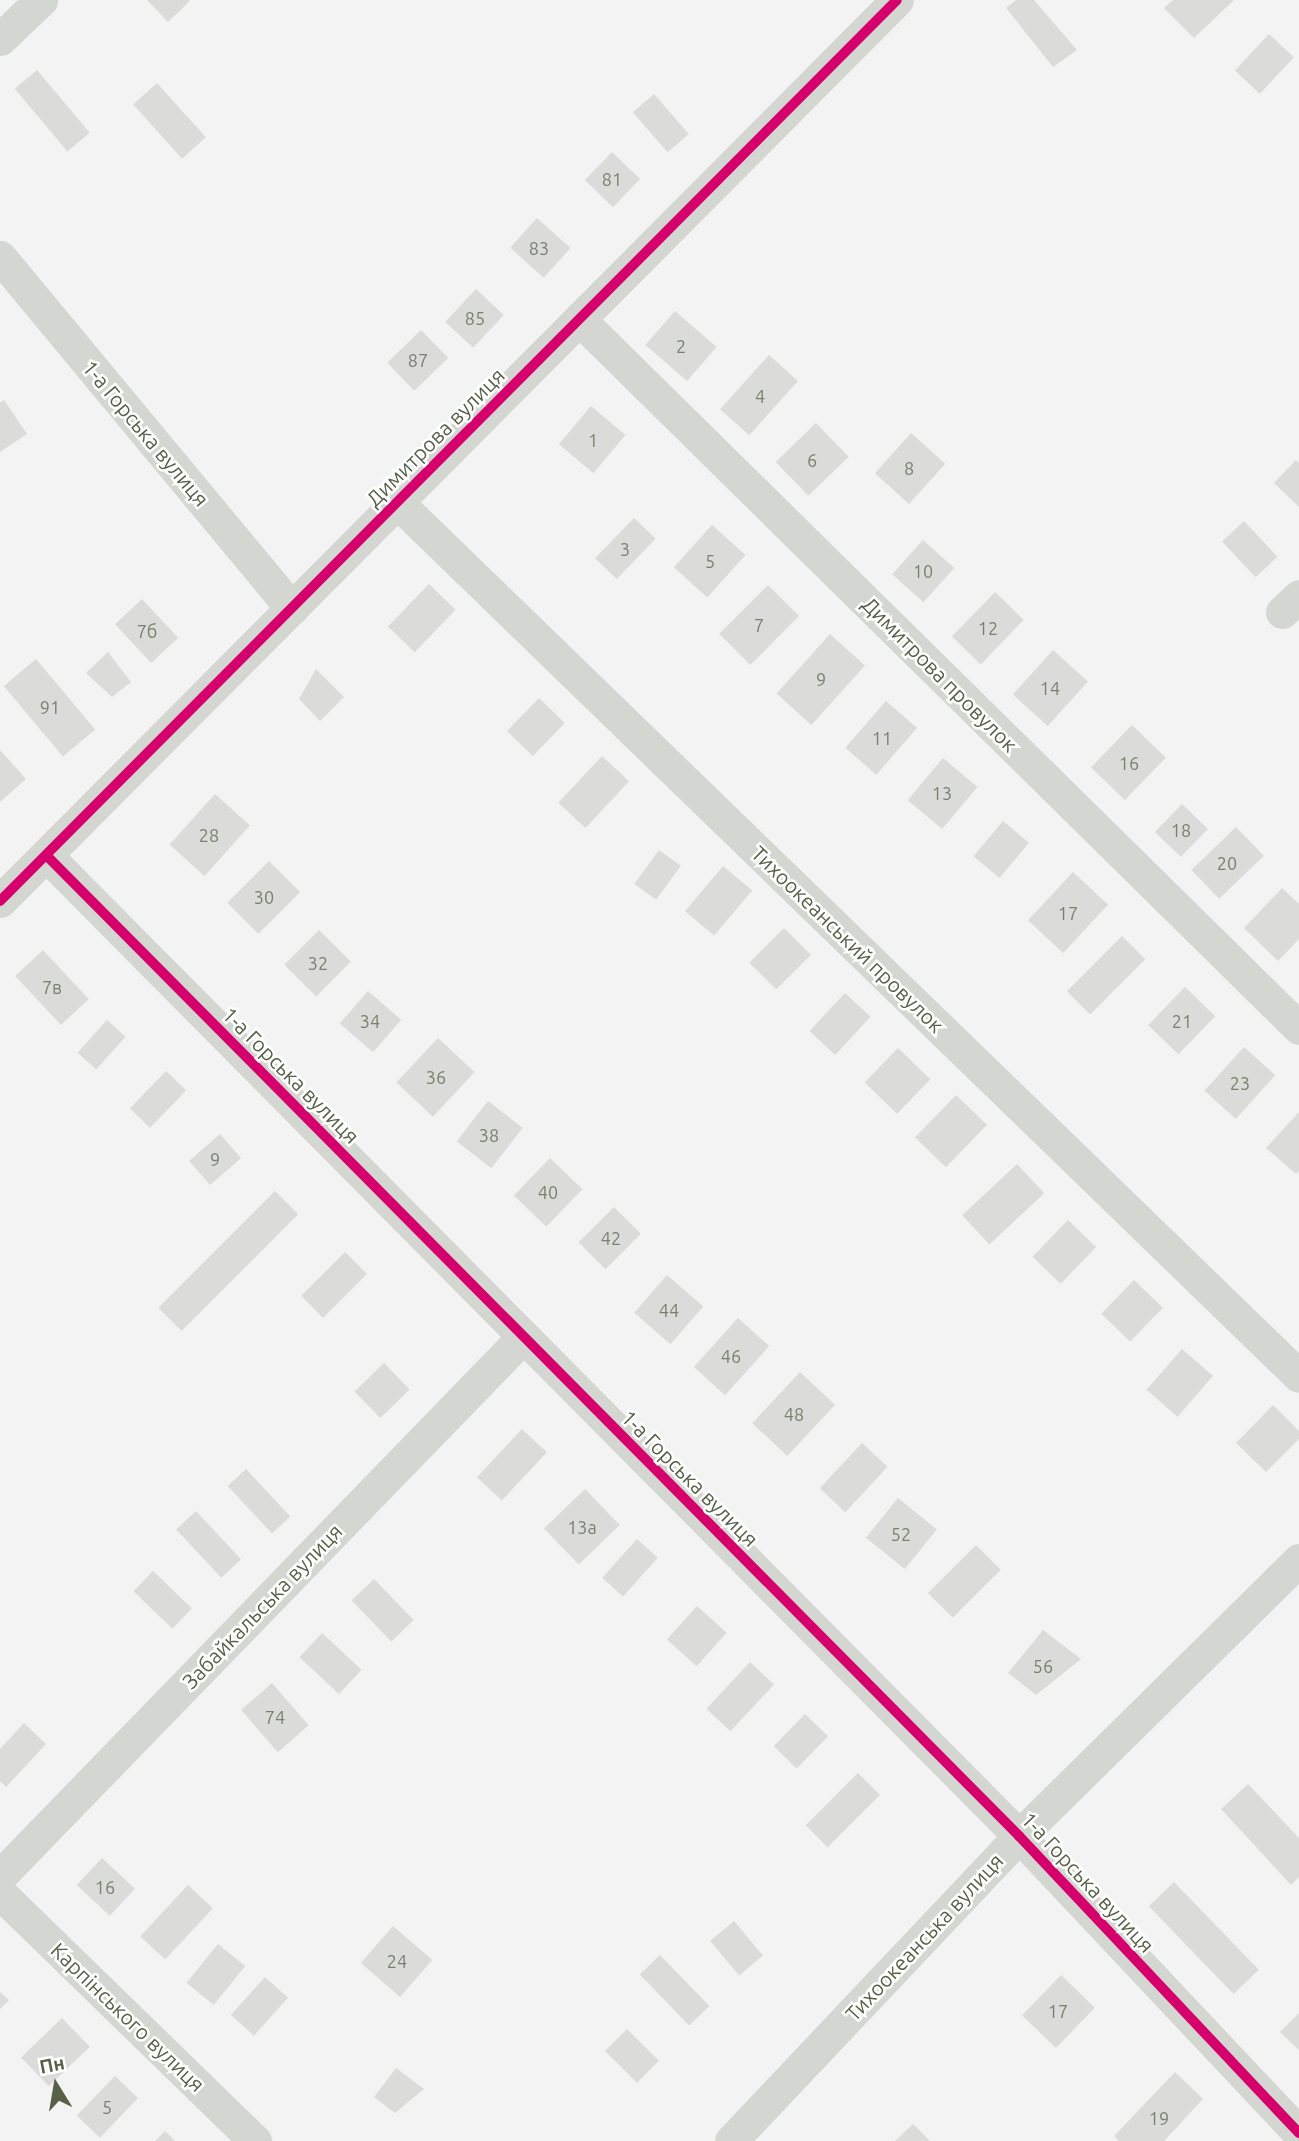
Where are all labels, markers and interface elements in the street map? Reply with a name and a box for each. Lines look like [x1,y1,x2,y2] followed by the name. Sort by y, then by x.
[602,168,622,190] house number: 81
[529,237,549,259] house number: 83
[465,307,485,329] house number: 85
[676,335,686,357] house number: 2
[408,349,428,371] house number: 87
[78,355,214,511] street label: 1-а Горська вулиця
[361,363,509,511] street label: Димитрова вулиця
[755,385,765,407] house number: 4
[588,429,598,451] house number: 1
[807,449,817,471] house number: 6
[904,457,914,479] house number: 8
[620,538,630,560] house number: 3
[705,550,715,572] house number: 5
[913,560,933,582] house number: 10
[857,591,1023,757] street label: Димитрова провулок
[754,614,764,636] house number: 7
[978,617,998,639] house number: 12
[137,620,157,642] house number: 7б
[816,668,826,690] house number: 9
[1040,677,1060,699] house number: 14
[40,696,60,718] house number: 91
[872,727,892,749] house number: 11
[1119,752,1139,774] house number: 16
[932,782,952,804] house number: 13
[1171,819,1191,841] house number: 18
[199,824,219,846] house number: 28
[747,840,949,1038] street label: Тихоокеанський провулок
[1217,852,1237,874] house number: 20
[254,886,274,908] house number: 30
[1058,902,1078,924] house number: 17
[308,952,328,974] house number: 32
[42,976,62,998] house number: 7в
[217,1001,365,1149] street label: 1-а Горська вулиця
[360,1010,380,1032] house number: 34
[1172,1010,1192,1032] house number: 21
[426,1066,446,1088] house number: 36
[1230,1072,1250,1094] house number: 23
[479,1124,499,1146] house number: 38
[210,1148,220,1170] house number: 9
[538,1181,558,1203] house number: 40
[601,1227,621,1249] house number: 42
[659,1299,679,1321] house number: 44
[721,1345,741,1367] house number: 46
[784,1403,804,1425] house number: 48
[616,1404,764,1552] street label: 1-а Горська вулиця
[567,1516,597,1538] house number: 13а
[177,1518,347,1694] street label: Забайкальська вулиця
[891,1523,911,1545] house number: 52
[1033,1655,1053,1677] house number: 56
[265,1706,285,1728] house number: 74
[1016,1806,1160,1958] street label: 1-а Горська вулиця
[840,1848,1008,2026] street label: Тихоокеанська вулиця
[95,1876,115,1898] house number: 16
[46,1937,210,2097] street label: Карпінського вулиця
[387,1950,407,1972] house number: 24
[1048,2000,1068,2022] house number: 17
[21,2050,91,2120] north arrow
[38,2051,66,2078] text: Пн
[102,2096,112,2118] house number: 5
[1149,2107,1169,2129] house number: 19

